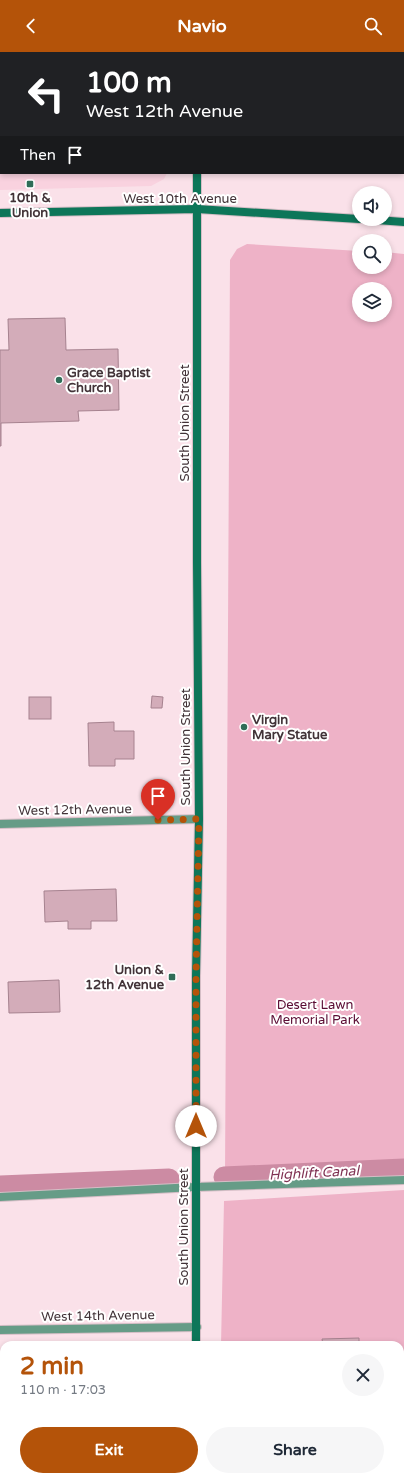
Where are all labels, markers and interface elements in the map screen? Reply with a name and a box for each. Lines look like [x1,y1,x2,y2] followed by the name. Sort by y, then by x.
[20,15,42,37] icon: back
[177,15,227,37] text: Navio
[362,15,384,37] icon: search
[86,66,172,100] text: 100 m
[20,68,72,120] icon: left
[86,100,243,122] text: West 12th Avenue
[64,144,86,166] icon: arrive
[20,146,56,164] text: Then
[25,179,35,189] marker: 10th & Union
[352,186,392,322] map controls
[352,186,392,226] button: sound
[9,190,51,221] place label: 10th & Union
[123,191,237,207] street label: West 10th Avenue
[352,234,392,274] button: search
[352,282,392,322] button: layers
[177,364,193,482] street label: South Union Street
[67,365,151,396] place label: Grace Baptist Church
[54,375,64,385] marker: Grace Baptist Church
[178,688,194,806] street label: South Union Street
[252,712,328,743] place label: Virgin Mary Statue
[239,722,249,732] marker: Virgin Mary Statue
[141,779,175,820] pin
[147,785,169,807] icon: arrive
[18,801,132,819] street label: West 12th Avenue
[85,962,165,993] place label: Union & 12th Avenue
[167,972,177,982] marker: Union & 12th Avenue
[270,997,360,1028] park label: Desert Lawn Memorial Park
[175,1105,217,1147] position arrow
[269,1162,361,1184] water label: Highlift Canal
[176,1168,192,1286] street label: South Union Street
[41,1307,155,1325] street label: West 14th Avenue
[20,1352,84,1381] text: 2 min
[342,1354,384,1396] button: close
[20,1382,106,1398] text: 110 m · 17:03
[20,1427,198,1473] button: Exit
[206,1427,384,1473] button: Share

